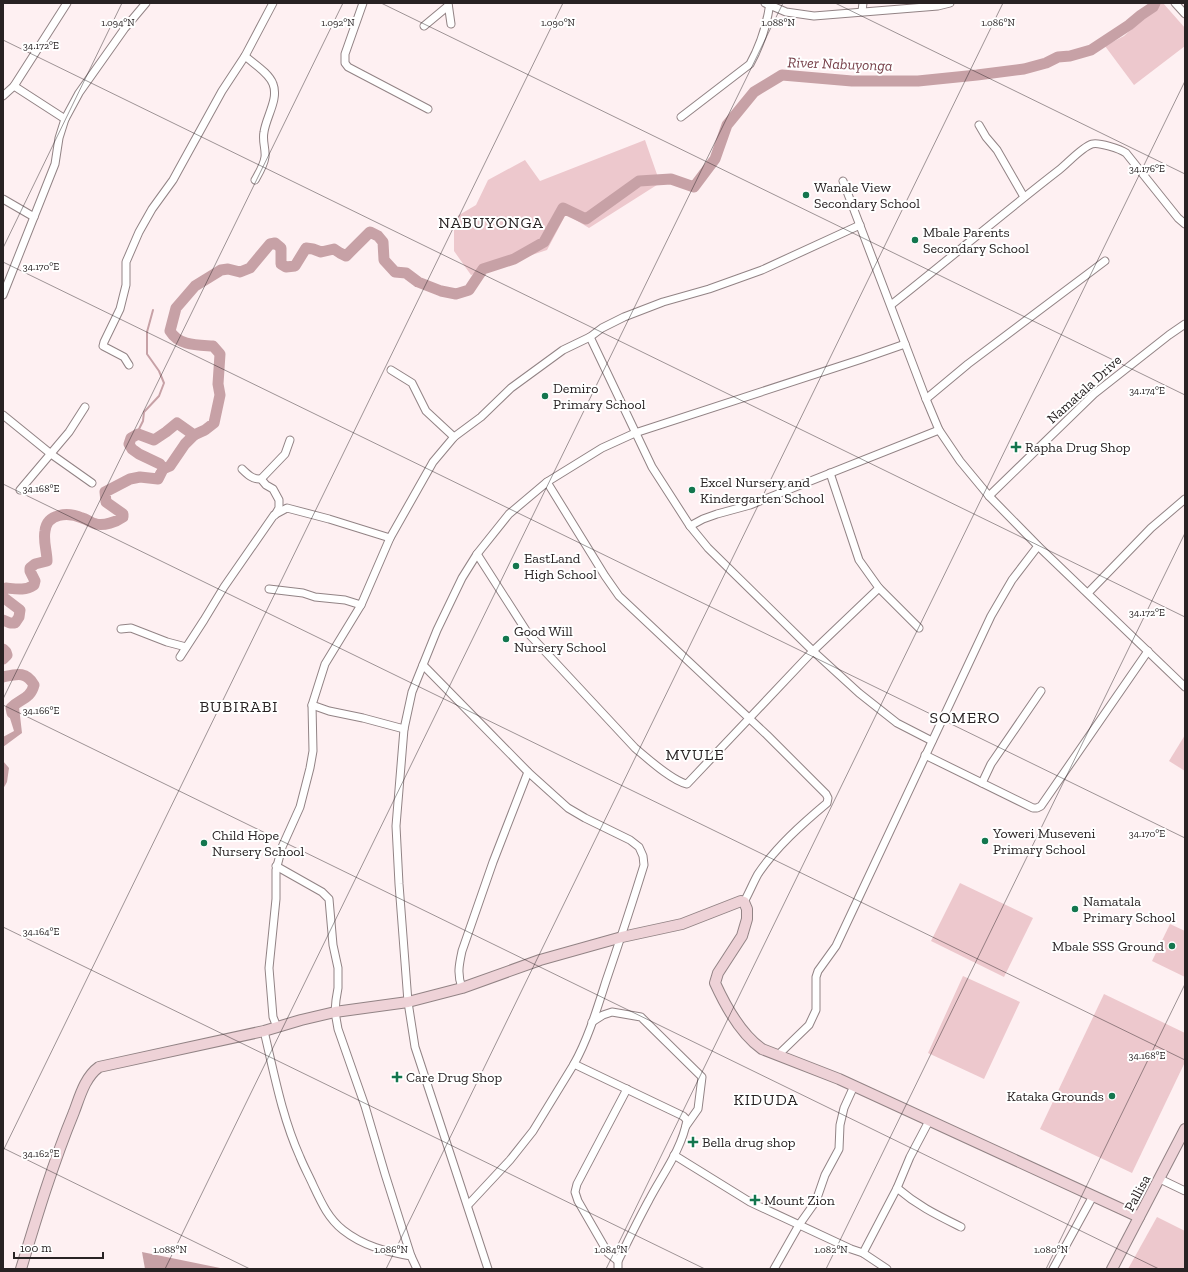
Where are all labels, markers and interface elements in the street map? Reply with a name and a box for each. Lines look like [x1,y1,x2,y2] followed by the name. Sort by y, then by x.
[101,17,135,29] text: 1.094°N
[321,17,355,29] text: 1.092°N
[541,17,576,29] text: 1.090°N
[761,17,795,29] text: 1.088°N
[981,17,1015,29] text: 1.086°N
[23,40,59,52] text: 34.172°E
[787,53,893,75] water label: River Nabuyonga
[1129,163,1165,175] text: 34.176°E
[814,179,920,212] place label: Wanale View Secondary School
[801,190,811,200] marker: Wanale View Secondary School
[438,213,544,232] district label: NABUYONGA
[923,224,1029,257] place label: Mbale Parents Secondary School
[910,235,920,245] marker: Mbale Parents Secondary School
[23,261,59,273] text: 34.170°E
[1044,351,1125,427] street label: Namatala Drive
[553,380,646,413] place label: Demiro Primary School
[1129,385,1165,397] text: 34.174°E
[540,391,550,401] marker: Demiro Primary School
[1025,439,1131,456] place label: Rapha Drug Shop
[1010,441,1022,453] marker: Rapha Drug Shop
[700,474,824,507] place label: Excel Nursery and Kindergarten School
[23,483,59,495] text: 34.168°E
[687,485,697,495] marker: Excel Nursery and Kindergarten School
[524,550,597,583] place label: EastLand High School
[511,561,521,571] marker: EastLand High School
[1129,607,1165,619] text: 34.172°E
[514,623,606,656] place label: Good Will Nursery School
[501,634,511,644] marker: Good Will Nursery School
[200,697,278,716] district label: BUBIRABI
[23,705,59,717] text: 34.166°E
[930,708,1000,727] district label: SOMERO
[665,745,725,764] district label: MVULE
[992,825,1096,858] place label: Yoweri Museveni Primary School
[212,827,304,860] place label: Child Hope Nursery School
[1129,828,1165,840] text: 34.170°E
[980,836,990,846] marker: Yoweri Museveni Primary School
[199,838,209,848] marker: Child Hope Nursery School
[1083,893,1176,926] place label: Namatala Primary School
[1070,904,1080,914] marker: Namatala Primary School
[23,926,59,938] text: 34.164°E
[1052,938,1164,955] place label: Mbale SSS Ground
[1167,941,1177,951] marker: Mbale SSS Ground
[1129,1050,1165,1062] text: 34.168°E
[406,1069,502,1086] place label: Care Drug Shop
[391,1071,403,1083] marker: Care Drug Shop
[1007,1088,1104,1105] place label: Kataka Grounds
[733,1090,799,1109] district label: KIDUDA
[1107,1091,1117,1101] marker: Kataka Grounds
[702,1134,796,1151] place label: Bella drug shop
[687,1136,699,1148] marker: Bella drug shop
[23,1148,59,1160] text: 34.162°E
[1121,1172,1154,1214] street label: Pallisa
[764,1192,835,1209] place label: Mount Zion
[749,1194,761,1206] marker: Mount Zion
[14,1234,103,1260] scale bar
[20,1241,52,1255] text: 100 m
[153,1244,187,1256] text: 1.088°N
[374,1244,408,1256] text: 1.086°N
[594,1244,628,1256] text: 1.084°N
[814,1244,848,1256] text: 1.082°N
[1034,1244,1069,1256] text: 1.080°N

